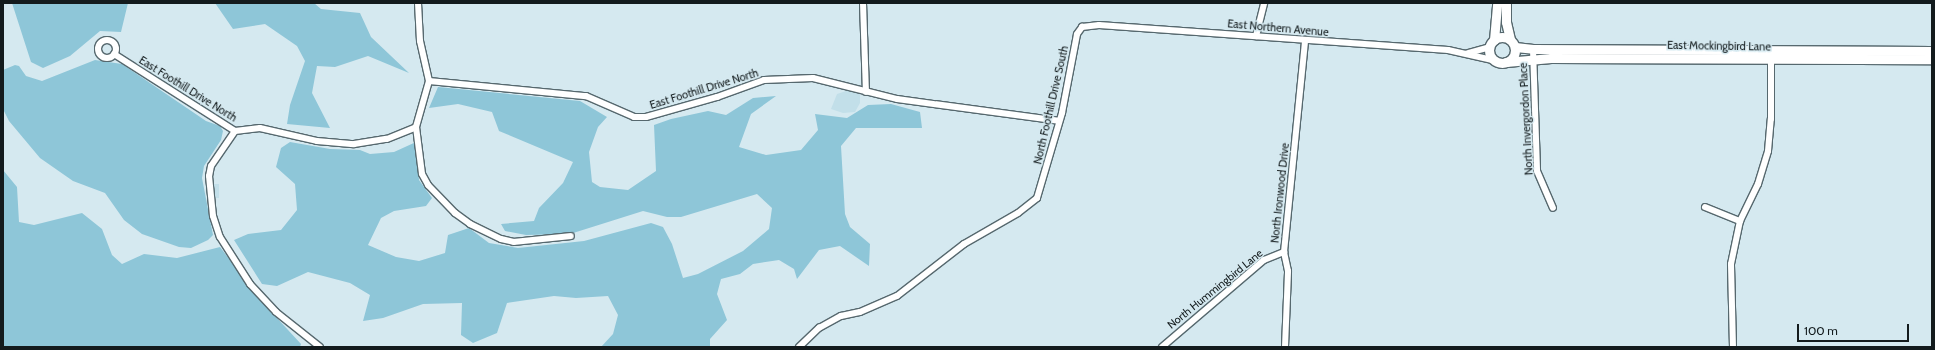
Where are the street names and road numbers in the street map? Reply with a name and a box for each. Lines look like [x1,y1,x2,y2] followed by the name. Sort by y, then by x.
[1227,17,1329,39] street label: East Northern Avenue
[1667,38,1771,54] street label: East Mockingbird Lane
[1031,44,1071,166] street label: North Foothill Drive South
[137,53,239,125] street label: East Foothill Drive North
[1516,62,1536,176] street label: North Invergordon Place
[648,66,760,112] street label: East Foothill Drive North
[1268,142,1292,244] street label: North Ironwood Drive
[1165,246,1265,332] street label: North Hummingbird Lane

